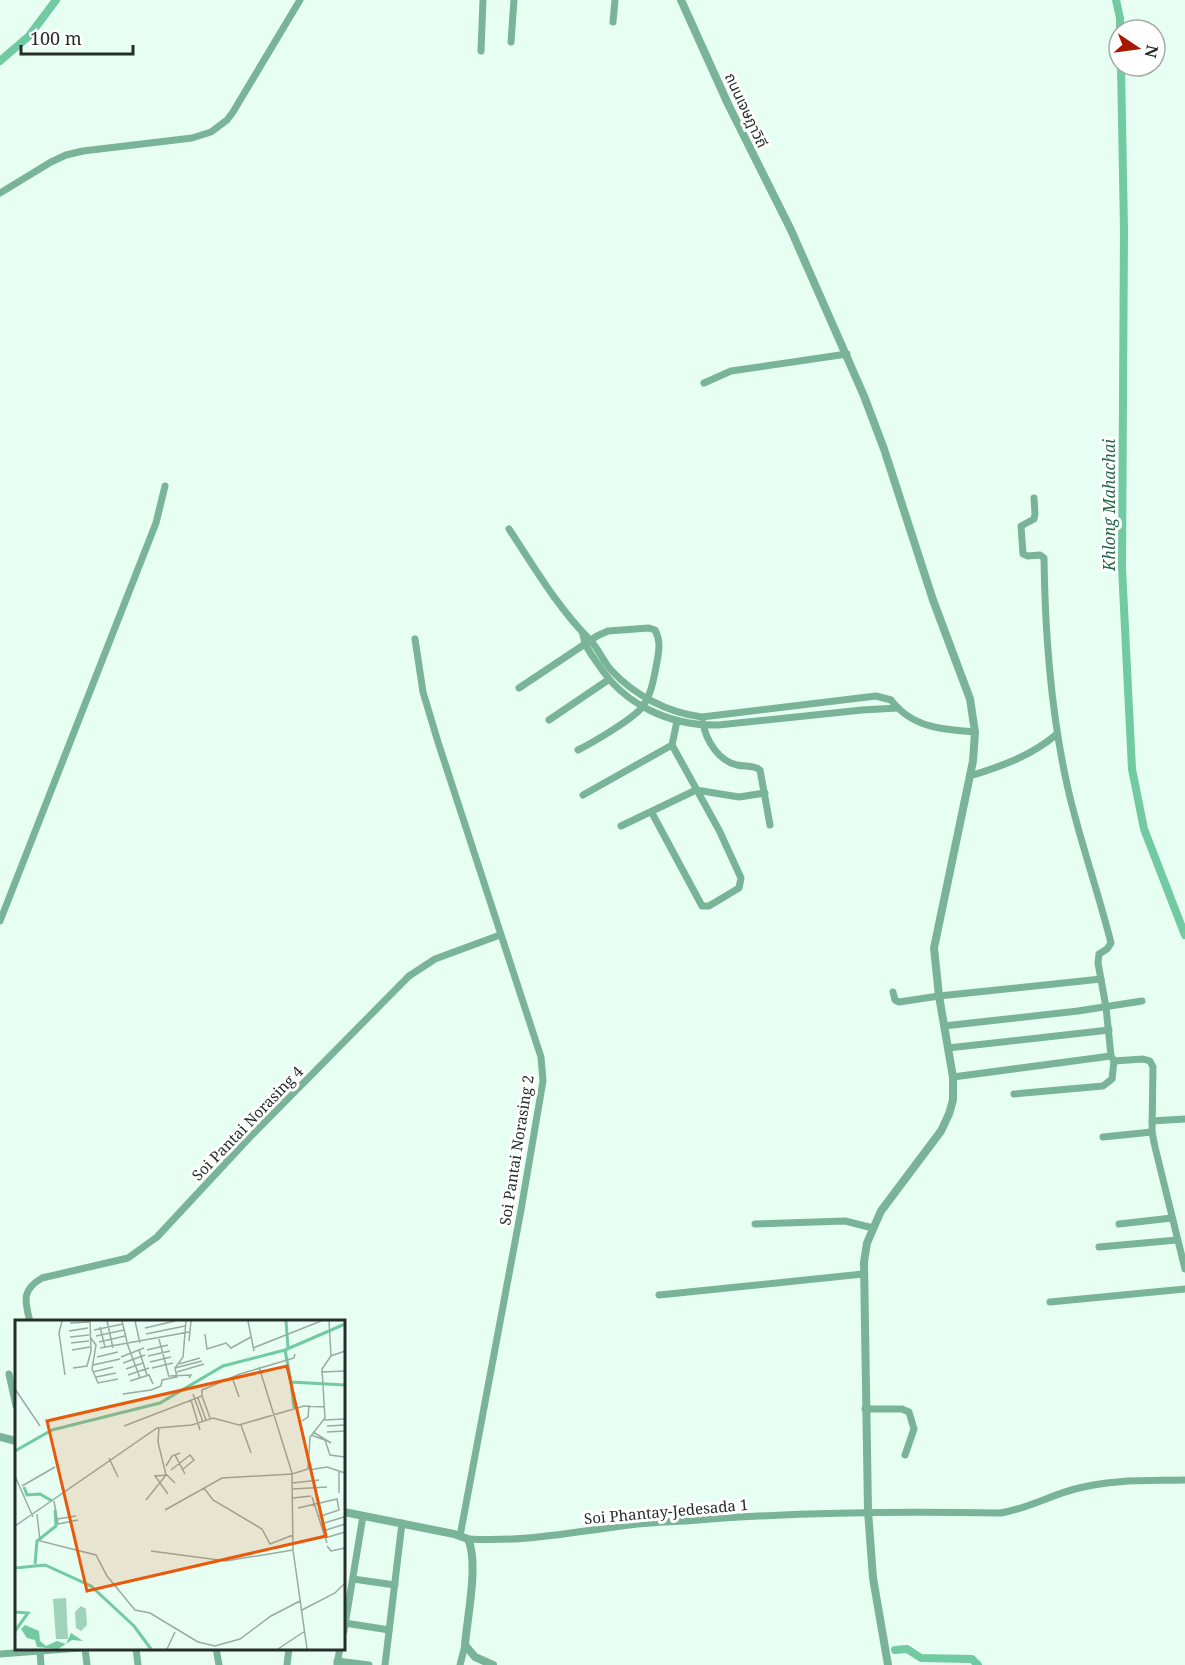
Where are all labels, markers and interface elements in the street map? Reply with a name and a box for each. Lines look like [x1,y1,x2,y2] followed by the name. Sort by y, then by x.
[21,18,134,56] scale bar
[1107,18,1167,78] north arrow
[30,26,82,50] text: 100 m
[1139,43,1164,60] text: N
[721,69,773,151] street label: ถนนเจษฎาวิถี
[1098,439,1120,572] water label: Khlong Mahachai
[187,1061,307,1185] street label: Soi Pantai Norasing 4
[494,1073,538,1227] street label: Soi Pantai Norasing 2
[15,1320,345,1650] inset map
[583,1494,749,1528] street label: Soi Phantay-Jedesada 1

